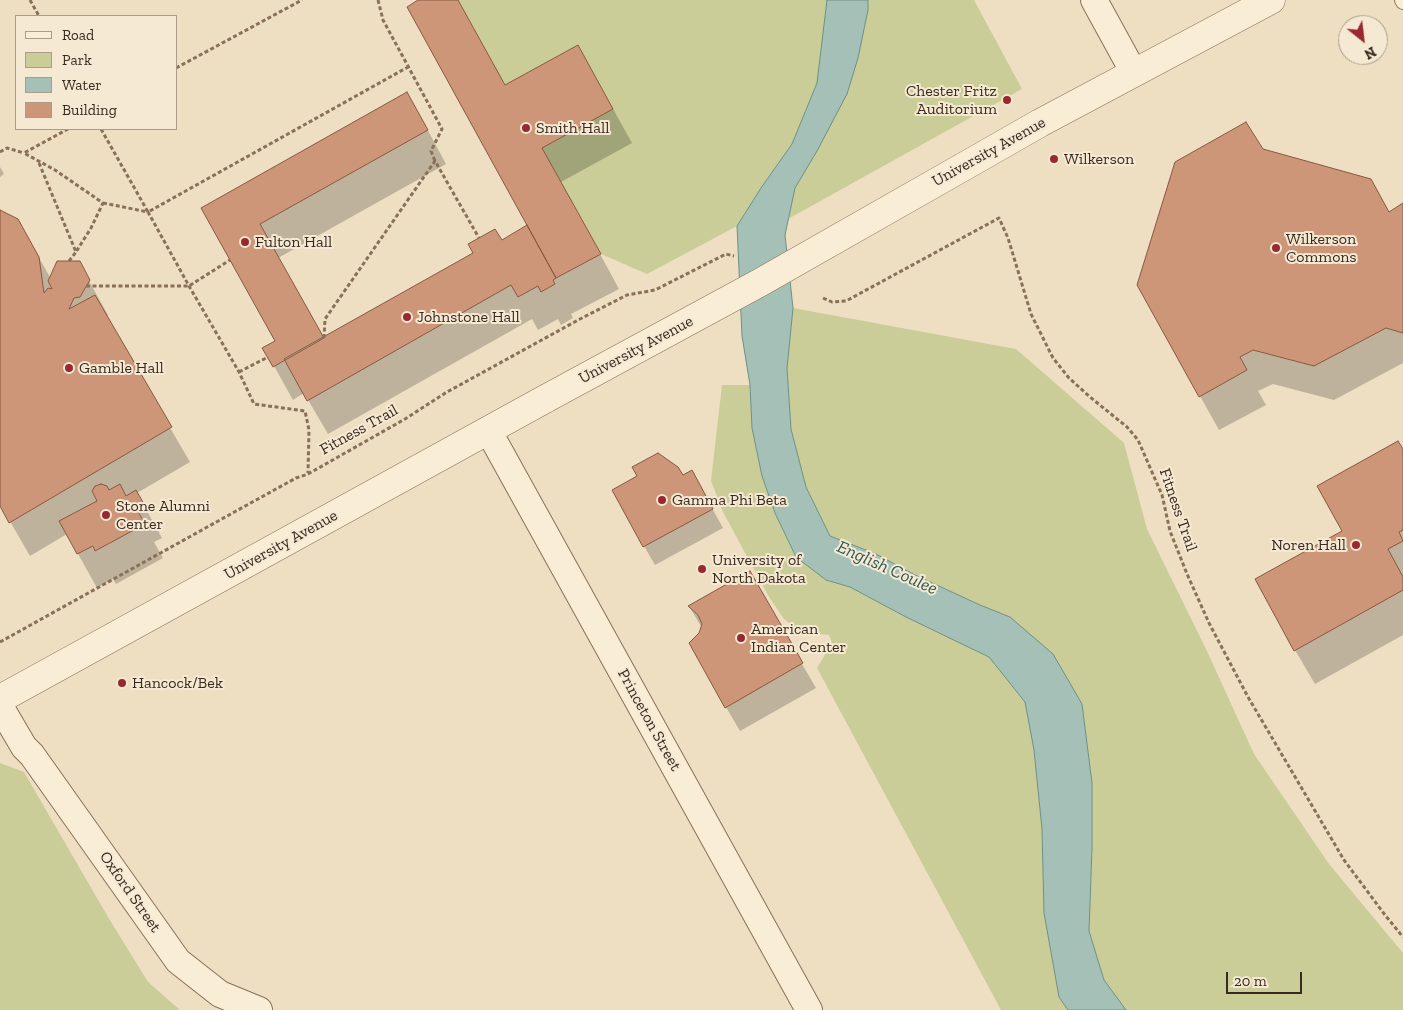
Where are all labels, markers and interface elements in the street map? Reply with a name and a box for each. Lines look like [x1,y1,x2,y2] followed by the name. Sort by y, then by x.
[15,15,178,130] legend
[1338,15,1388,65] north arrow
[62,26,94,44] text: Road
[1361,43,1379,63] text: N
[62,51,92,69] text: Park
[62,76,102,94] text: Water
[906,81,997,119] place label: Chester Fritz Auditorium
[1001,94,1013,106] marker: Chester Fritz Auditorium
[62,101,117,119] text: Building
[929,113,1049,191] street label: University Avenue
[536,118,610,138] place label: Smith Hall
[520,122,532,134] marker: Smith Hall
[1064,149,1134,169] place label: Wilkerson
[1048,153,1060,165] marker: Wilkerson
[1286,229,1357,267] place label: Wilkerson Commons
[255,232,332,252] place label: Fulton Hall
[239,236,251,248] marker: Fulton Hall
[1270,242,1282,254] marker: Wilkerson Commons
[417,307,520,327] place label: Johnstone Hall
[401,311,413,323] marker: Johnstone Hall
[576,312,696,388] street label: University Avenue
[79,358,164,378] place label: Gamble Hall
[63,362,75,374] marker: Gamble Hall
[316,401,402,459] street label: Fitness Trail
[1155,466,1201,554] street label: Fitness Trail
[672,490,787,510] place label: Gamma Phi Beta
[656,494,668,506] marker: Gamma Phi Beta
[116,496,210,534] place label: Stone Alumni Center
[221,506,341,584] street label: University Avenue
[100,509,112,521] marker: Stone Alumni Center
[1271,535,1346,555] place label: Noren Hall
[833,536,941,600] water label: English Coulee
[1350,539,1362,551] marker: Noren Hall
[712,550,806,588] place label: University of North Dakota
[696,563,708,575] marker: University of North Dakota
[751,619,846,657] place label: American Indian Center
[735,632,747,644] marker: American Indian Center
[613,666,685,774] street label: Princeton Street
[132,673,223,693] place label: Hancock/Bek
[116,677,128,689] marker: Hancock/Bek
[95,848,165,936] street label: Oxford Street
[1228,962,1304,994] scale bar
[1234,972,1267,990] text: 20 m

